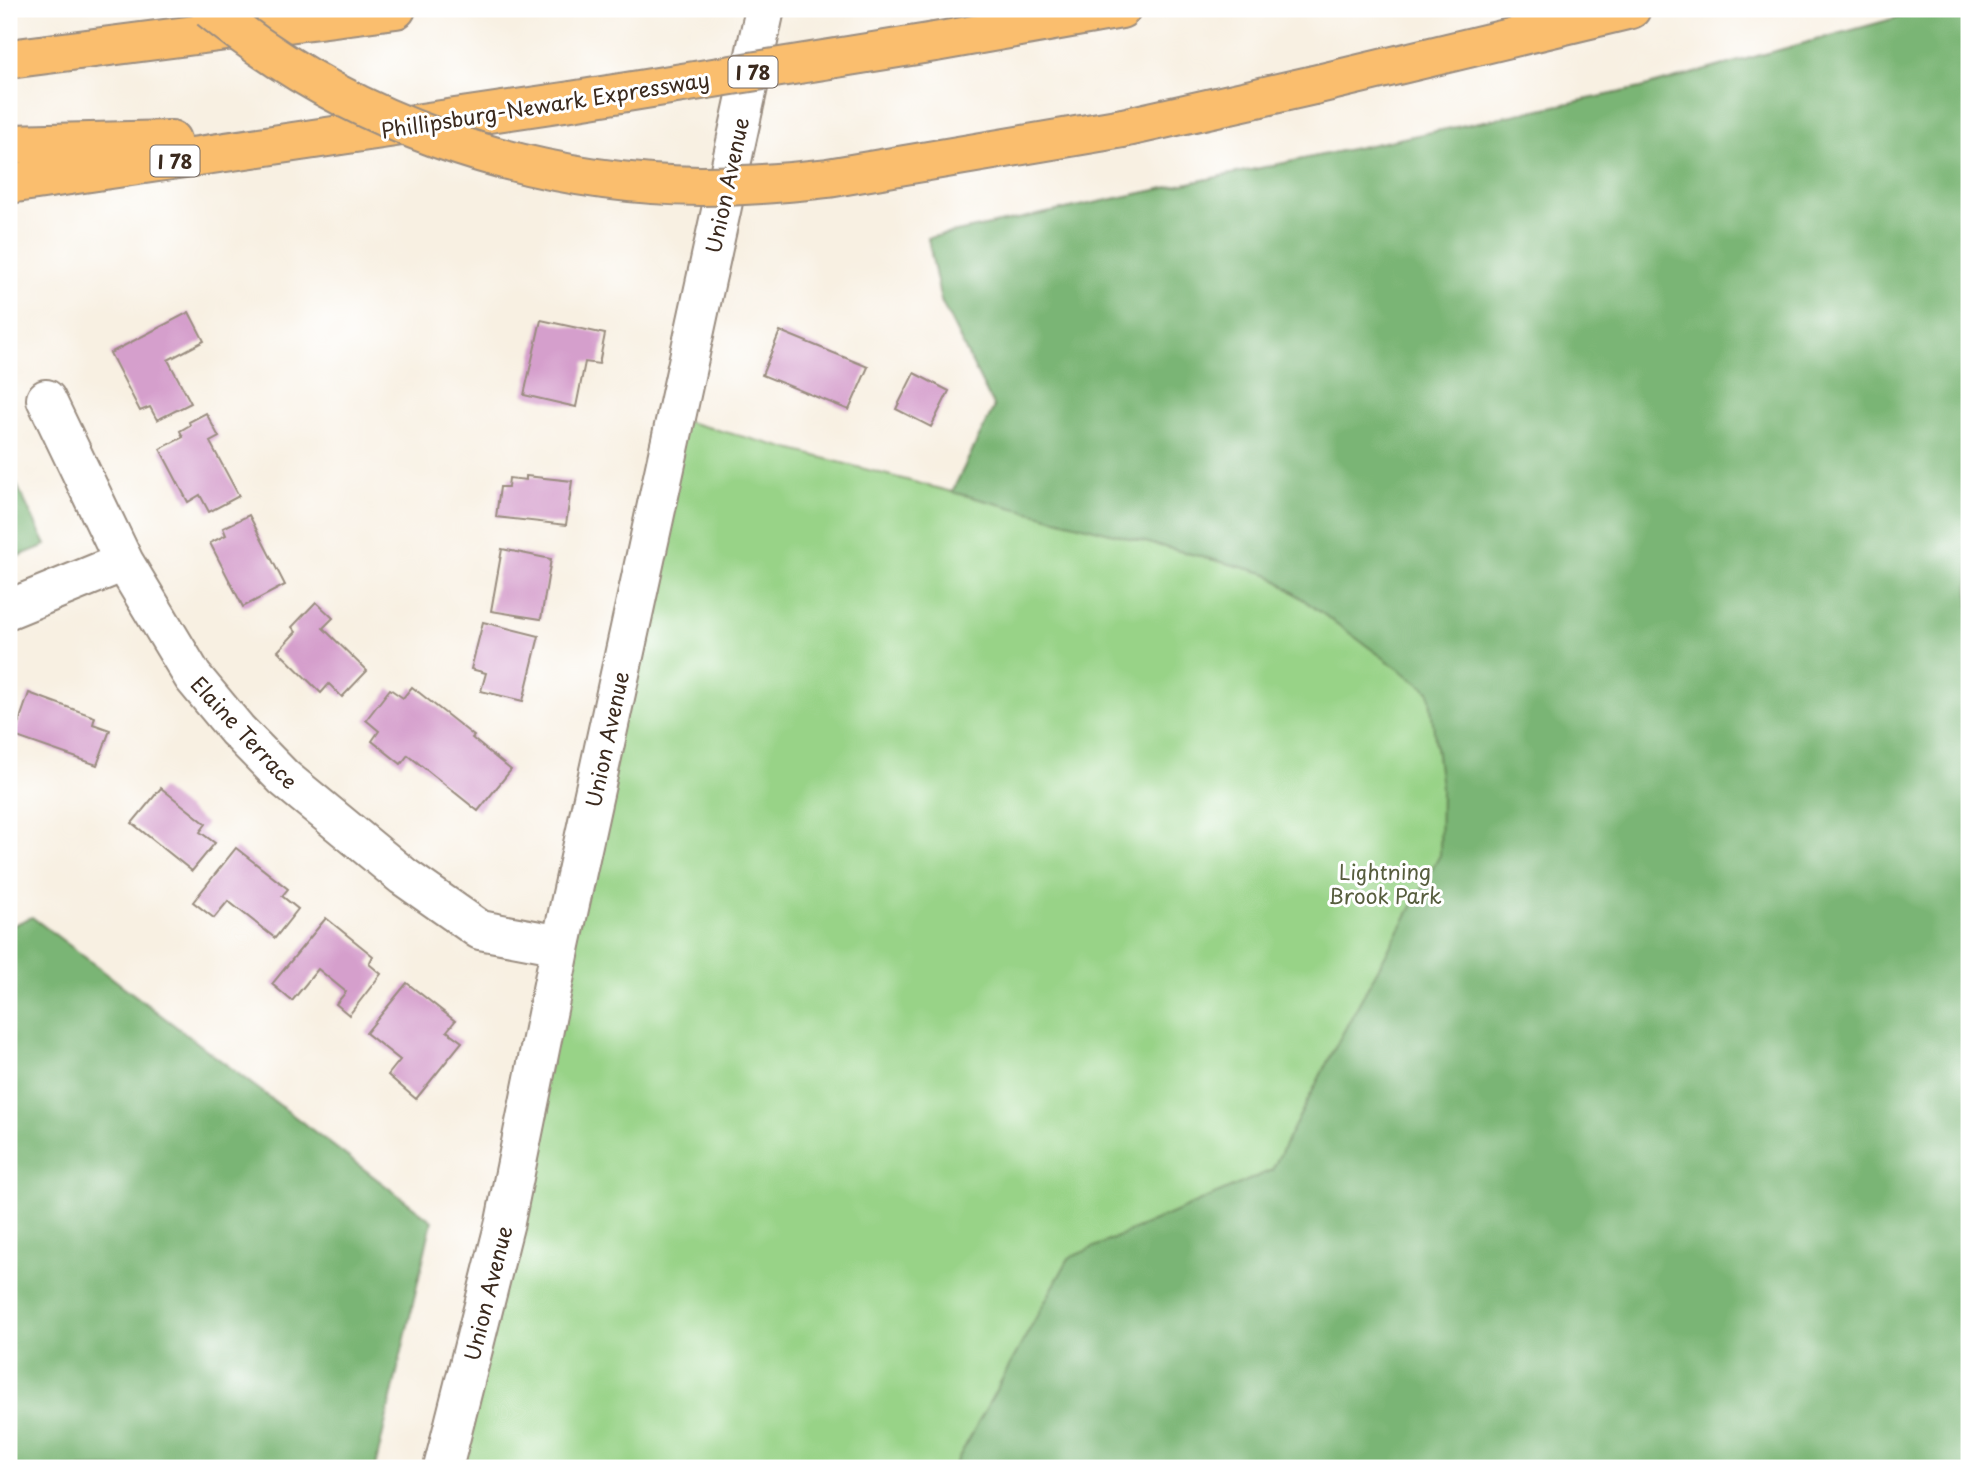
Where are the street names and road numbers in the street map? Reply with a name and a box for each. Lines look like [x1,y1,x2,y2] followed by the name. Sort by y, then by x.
[728,57,778,88] road number: I 78
[379,62,711,146] street label: Phillipsburg-Newark Expressway
[696,114,756,256] street label: Union Avenue
[150,146,200,176] road number: I 78
[184,668,306,796] street label: Elaine Terrace
[576,668,636,810] street label: Union Avenue
[455,1222,519,1364] street label: Union Avenue

